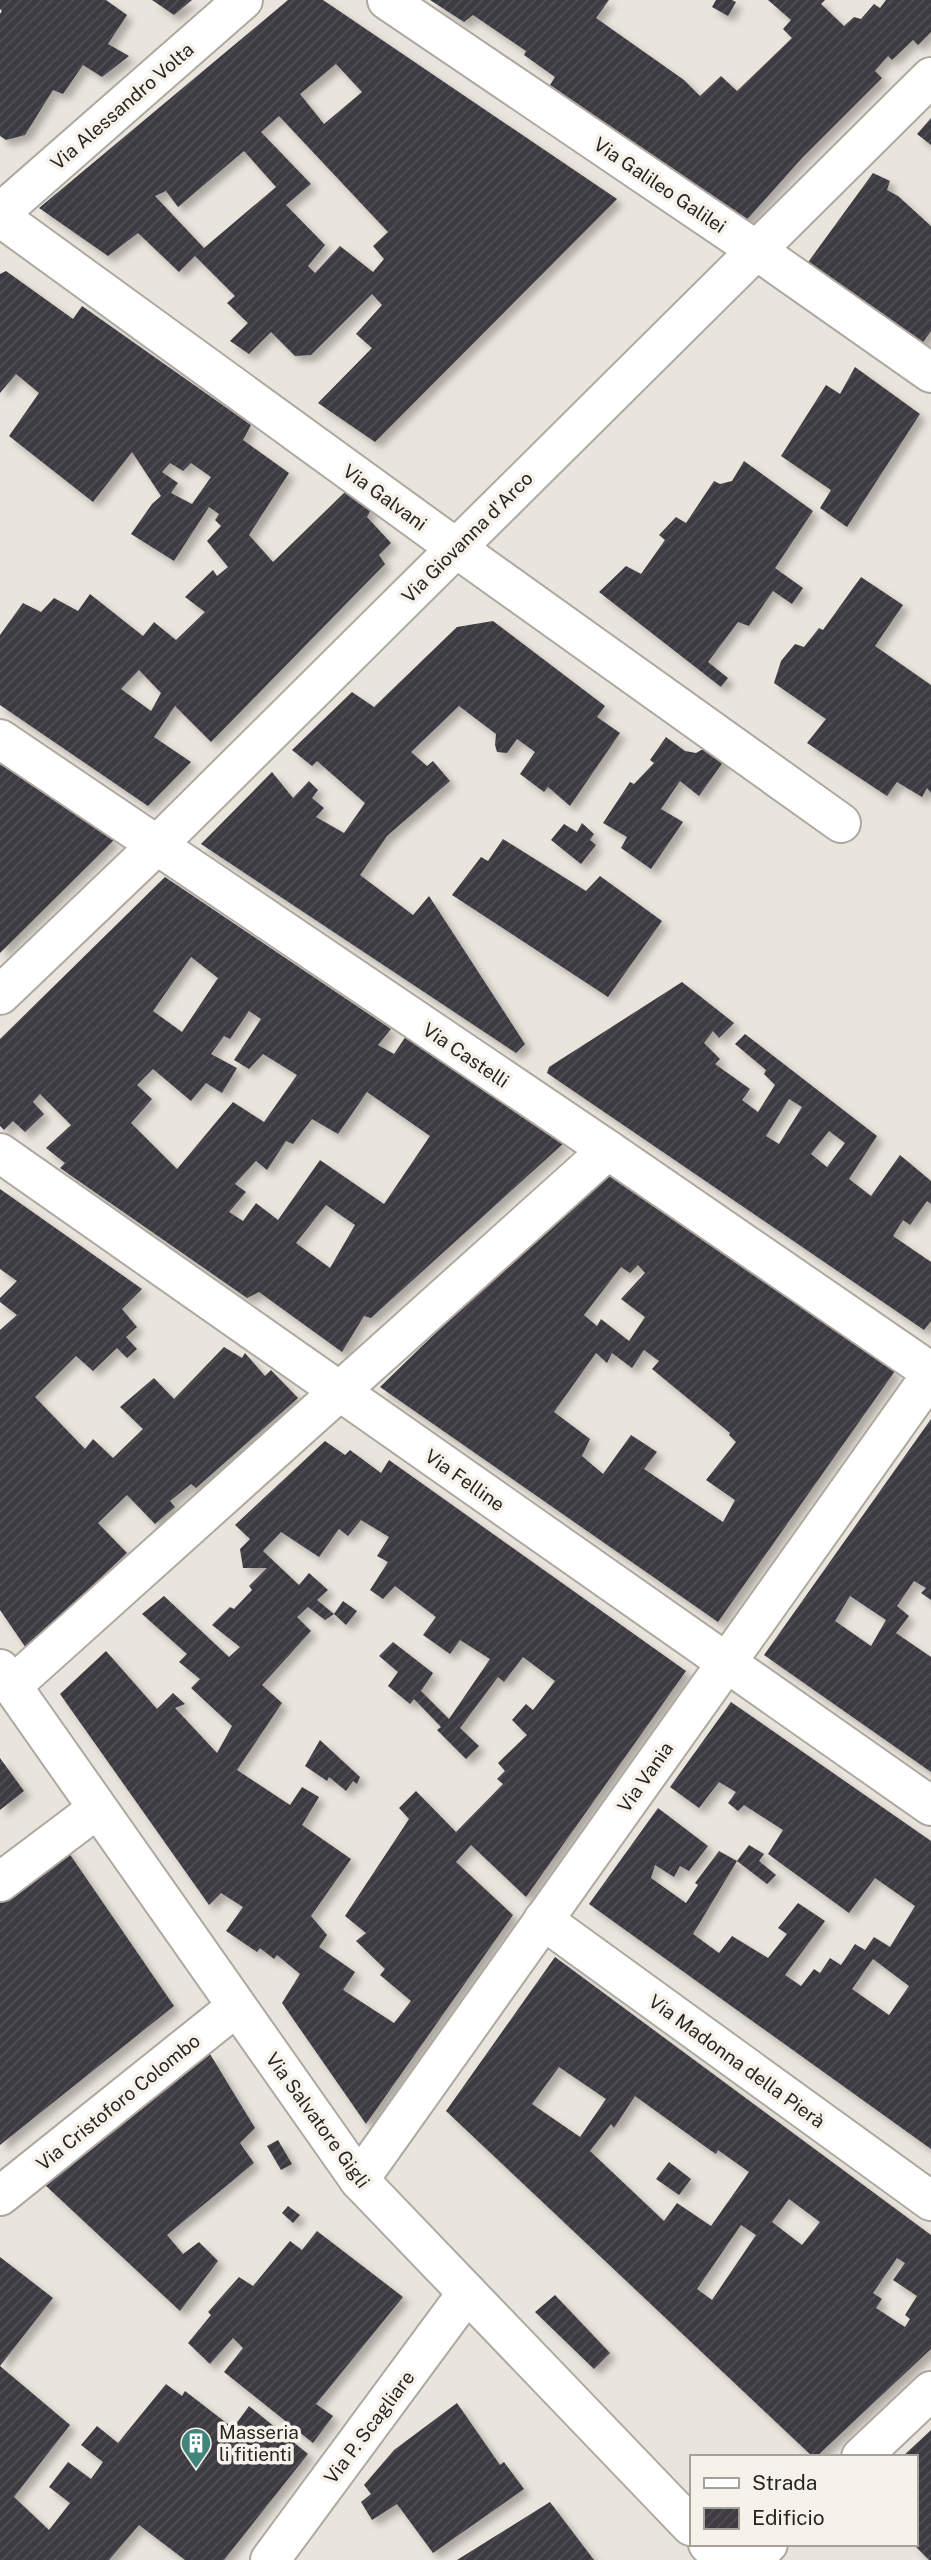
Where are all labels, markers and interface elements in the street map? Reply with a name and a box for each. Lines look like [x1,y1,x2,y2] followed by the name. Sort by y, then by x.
[46,38,198,174] street label: Via Alessandro Volta
[590,133,730,237] street label: Via Galileo Galilei
[339,459,431,535] street label: Via Galvani
[397,467,537,607] street label: Via Giovanna d'Arco
[419,1018,513,1092] street label: Via Castelli
[421,1445,509,1515] street label: Via Felline
[613,1738,677,1816] street label: Via Vania
[645,1990,829,2132] street label: Via Madonna della Pierà
[32,2029,204,2175] street label: Via Cristoforo Colombo
[262,2048,374,2192] street label: Via Salvatore Gigli
[319,2366,419,2488] street label: Via P. Scagliare
[219,2421,299,2465] place label: Masseria li fitienti
[179,2426,213,2470] building icon: Masseria li fitienti
[690,2455,917,2546] legend
[752,2470,817,2495] text: Strada
[752,2505,825,2530] text: Edificio

